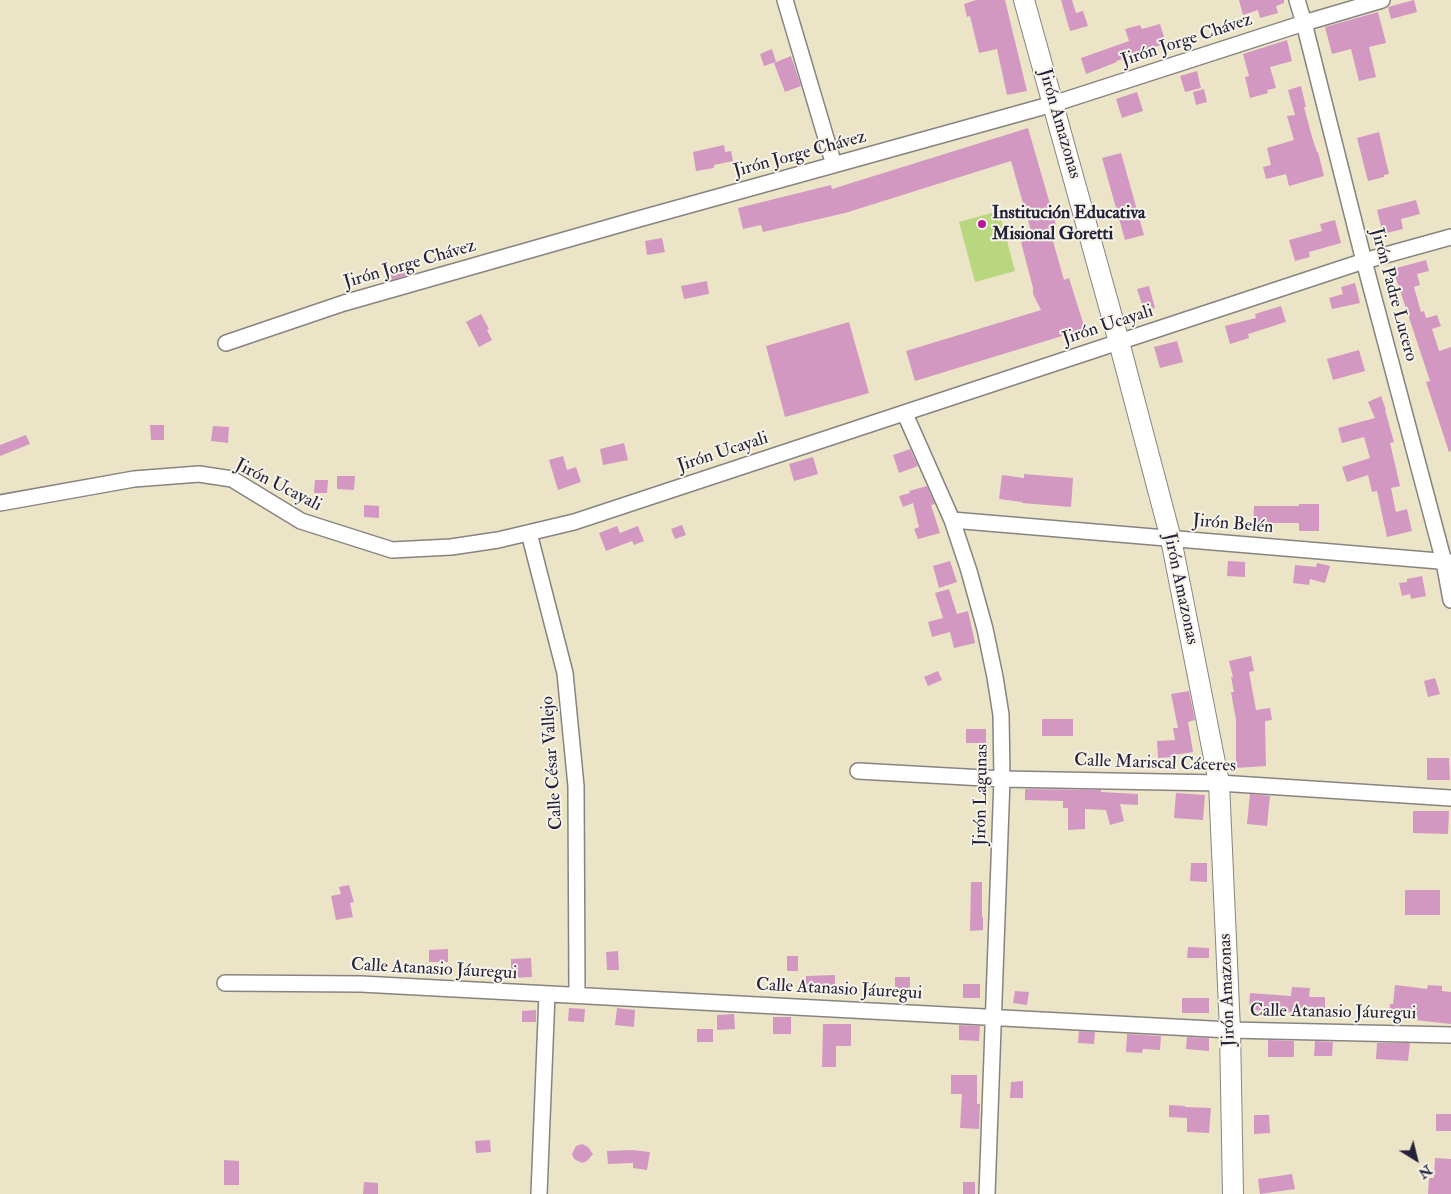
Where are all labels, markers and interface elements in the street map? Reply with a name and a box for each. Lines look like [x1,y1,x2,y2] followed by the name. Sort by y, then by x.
[1119,10,1255,72] street label: Jirón Jorge Chávez
[1033,67,1085,181] street label: Jirón Amazonas
[731,127,869,183] street label: Jirón Jorge Chávez
[992,203,1146,245] place label: Institución Educativa Misional Goretti
[976,218,988,230] marker: Institución Educativa Misional Goretti
[1365,226,1421,364] street label: Jirón Padre Lucero
[341,236,479,294] street label: Jirón Jorge Chávez
[1060,301,1156,351] street label: Jirón Ucayali
[675,428,771,478] street label: Jirón Ucayali
[231,455,325,517] street label: Jirón Ucayali
[1192,511,1274,539] street label: Jirón Belén
[1158,531,1202,647] street label: Jirón Amazonas
[538,695,568,831] street label: Calle César Vallejo
[970,744,994,846] street label: Jirón Lagunas
[1074,750,1236,778] street label: Calle Mariscal Cáceres
[1215,933,1241,1047] street label: Jirón Amazonas
[350,955,518,985] street label: Calle Atanasio Jáuregui
[755,975,923,1005] street label: Calle Atanasio Jáuregui
[1250,1001,1416,1025] street label: Calle Atanasio Jáuregui
[1391,1134,1441,1184] north arrow
[1415,1161,1435,1182] text: N

